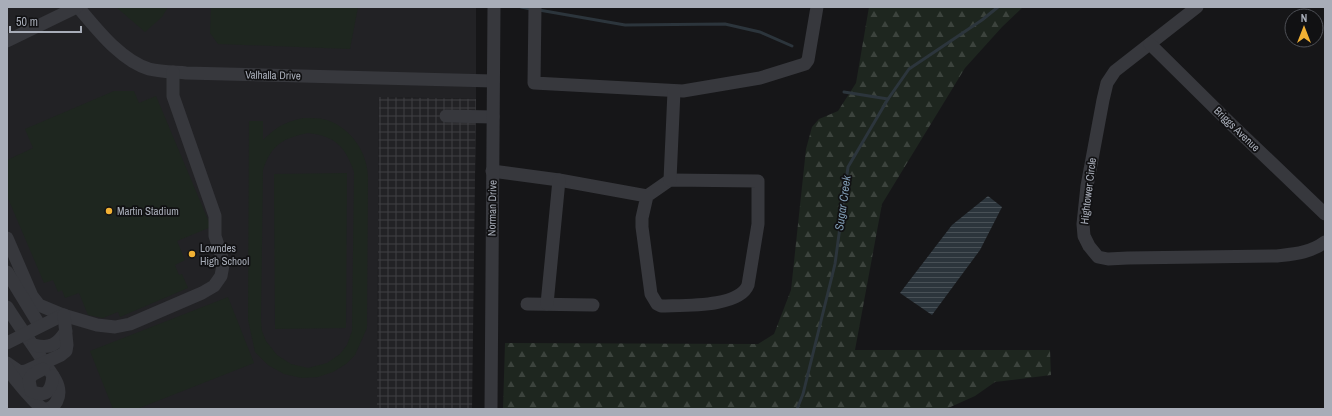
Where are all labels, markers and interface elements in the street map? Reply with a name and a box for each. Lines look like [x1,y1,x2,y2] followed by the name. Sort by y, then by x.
[10,8,81,34] scale bar
[1284,8,1324,48] north arrow
[1301,11,1307,25] text: N
[16,14,38,30] text: 50 m
[245,68,301,82] street label: Valhalla Drive
[1211,104,1263,154] street label: Briggs Avenue
[1077,157,1099,225] street label: Hightower Circle
[831,173,855,231] water label: Sugar Creek
[485,180,499,236] street label: Norman Drive
[117,204,179,218] place label: Martin Stadium
[104,206,114,216] marker: Martin Stadium
[200,241,249,268] place label: Lowndes High School
[187,249,197,259] marker: Lowndes High School

